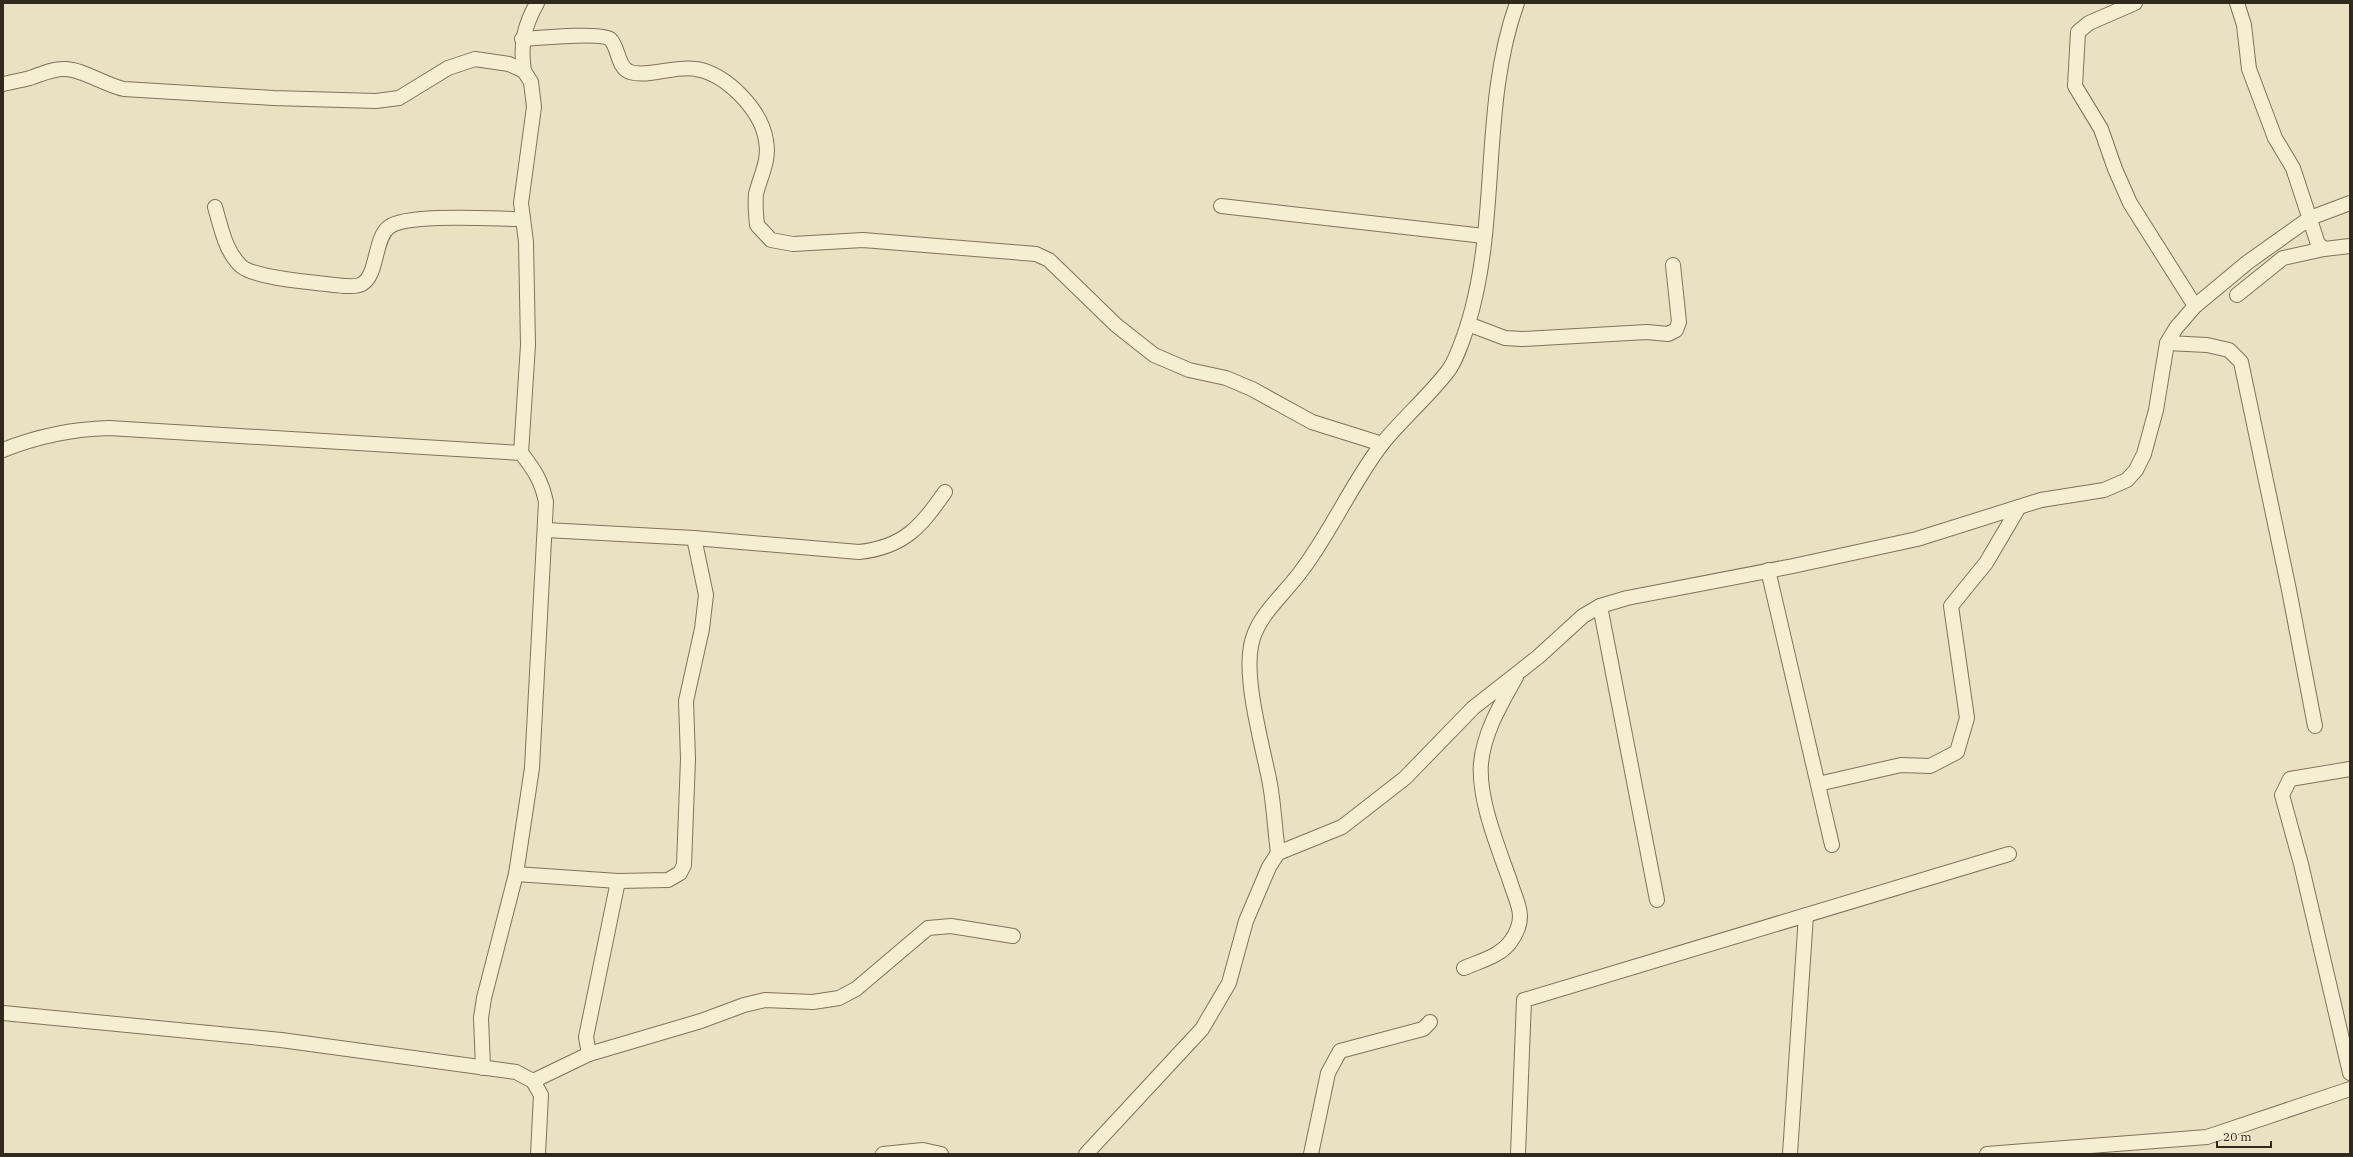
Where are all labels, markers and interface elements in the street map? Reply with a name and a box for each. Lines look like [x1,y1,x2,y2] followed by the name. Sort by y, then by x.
[2217,1123,2271,1149] scale bar
[2223,1129,2252,1144] text: 20 m

